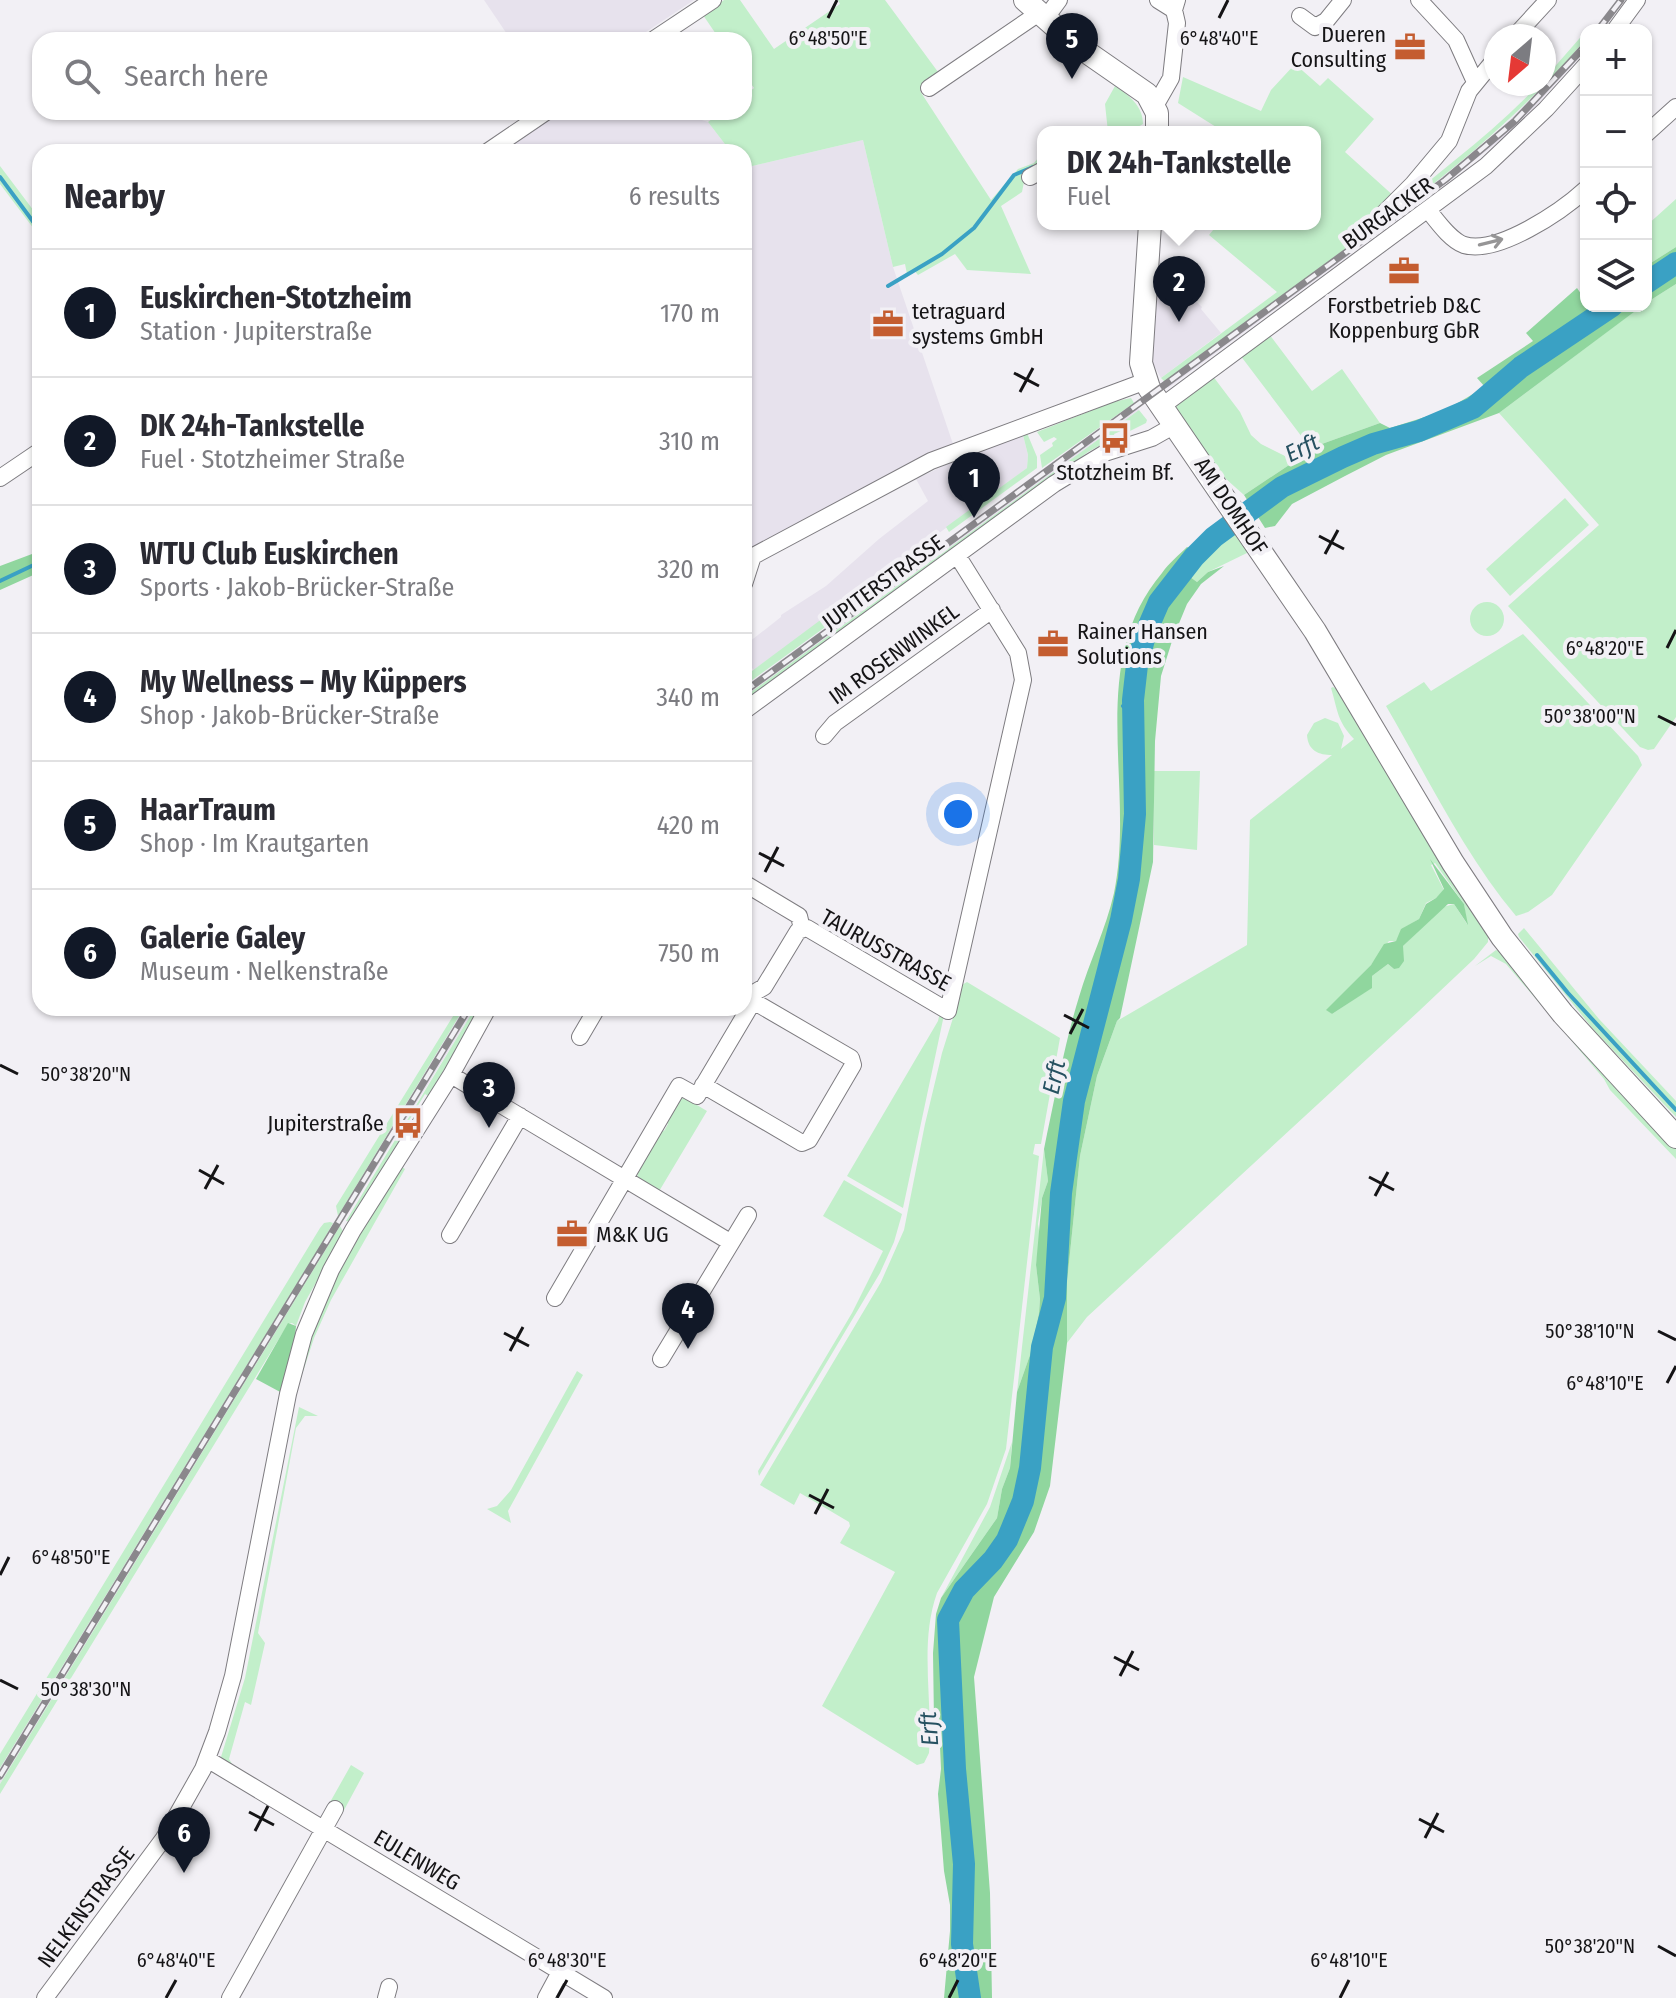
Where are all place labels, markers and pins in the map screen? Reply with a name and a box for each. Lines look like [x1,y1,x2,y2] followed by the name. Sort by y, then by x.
[1046,13,1098,79] pin: 5
[1291,21,1387,73] place label: Dueren Consulting
[1393,30,1427,64] office icon: Dueren Consulting
[1387,254,1421,288] office icon: Forstbetrieb D&C Koppenburg GbR
[1153,256,1205,322] pin: 2
[1327,292,1481,344] place label: Forstbetrieb D&C Koppenburg GbR
[912,298,1044,350] place label: tetraguard systems GmbH
[871,307,905,341] office icon: tetraguard systems GmbH
[1098,421,1132,455] bus stop icon: Stotzheim Bf.
[948,452,1000,518] pin: 1
[1056,459,1174,486] place label: Stotzheim Bf.
[1077,618,1208,670] place label: Rainer Hansen Solutions
[1036,627,1070,661] office icon: Rainer Hansen Solutions
[463,1062,515,1128] pin: 3
[391,1106,425,1140] bus stop icon: Jupiterstraße
[267,1110,384,1137] place label: Jupiterstraße
[555,1217,589,1251] office icon: M&K UG
[596,1221,669,1248] place label: M&K UG
[662,1283,714,1349] pin: 4
[158,1807,210,1873] pin: 6

